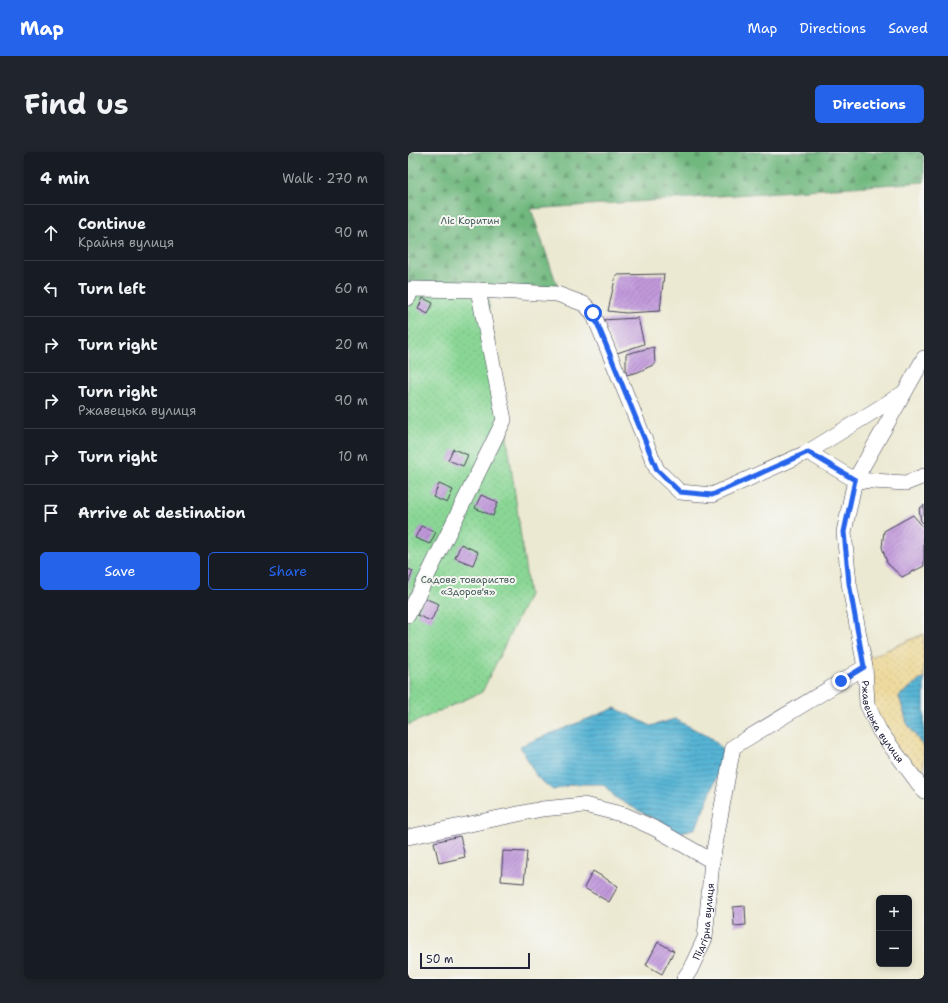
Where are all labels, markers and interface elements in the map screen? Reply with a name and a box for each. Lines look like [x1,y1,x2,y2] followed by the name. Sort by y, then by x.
[20,16,64,41] text: Map
[748,19,778,37] text: Map
[800,19,866,37] text: Directions
[888,19,928,37] text: Saved
[24,85,129,123] text: Find us
[815,85,924,123] button: Directions
[40,167,90,189] text: 4 min
[282,170,368,187] text: Walk · 270 m
[78,214,146,234] text: Continue
[441,214,500,227] park label: Ліс Коритин
[40,222,62,244] icon: ahead
[334,224,368,241] text: 90 m
[78,234,174,251] text: Крайня вулиця
[40,278,62,300] icon: left
[78,279,146,299] text: Turn left
[335,280,368,297] text: 60 m
[584,304,602,322] route start
[40,334,62,356] icon: right
[78,335,158,355] text: Turn right
[335,336,368,353] text: 20 m
[78,382,158,402] text: Turn right
[40,390,62,412] icon: right
[334,392,368,409] text: 90 m
[78,402,196,419] text: Ржавецька вулиця
[40,446,62,468] icon: right
[78,447,158,467] text: Turn right
[338,448,368,465] text: 10 m
[40,502,62,524] icon: arrive
[78,503,246,523] text: Arrive at destination
[40,552,200,590] button: Save
[208,552,368,590] button: Share
[421,573,515,598] park label: Садове товариство «Здоров'я»
[832,672,850,690] route end
[859,680,907,765] street label: Ржавецька вулиця
[690,883,717,962] street label: Підгірна вулиця
[876,895,912,967] map controls
[876,895,912,931] button: +
[876,931,912,967] button: −
[420,951,530,970] scale bar
[426,952,454,967] text: 50 m

